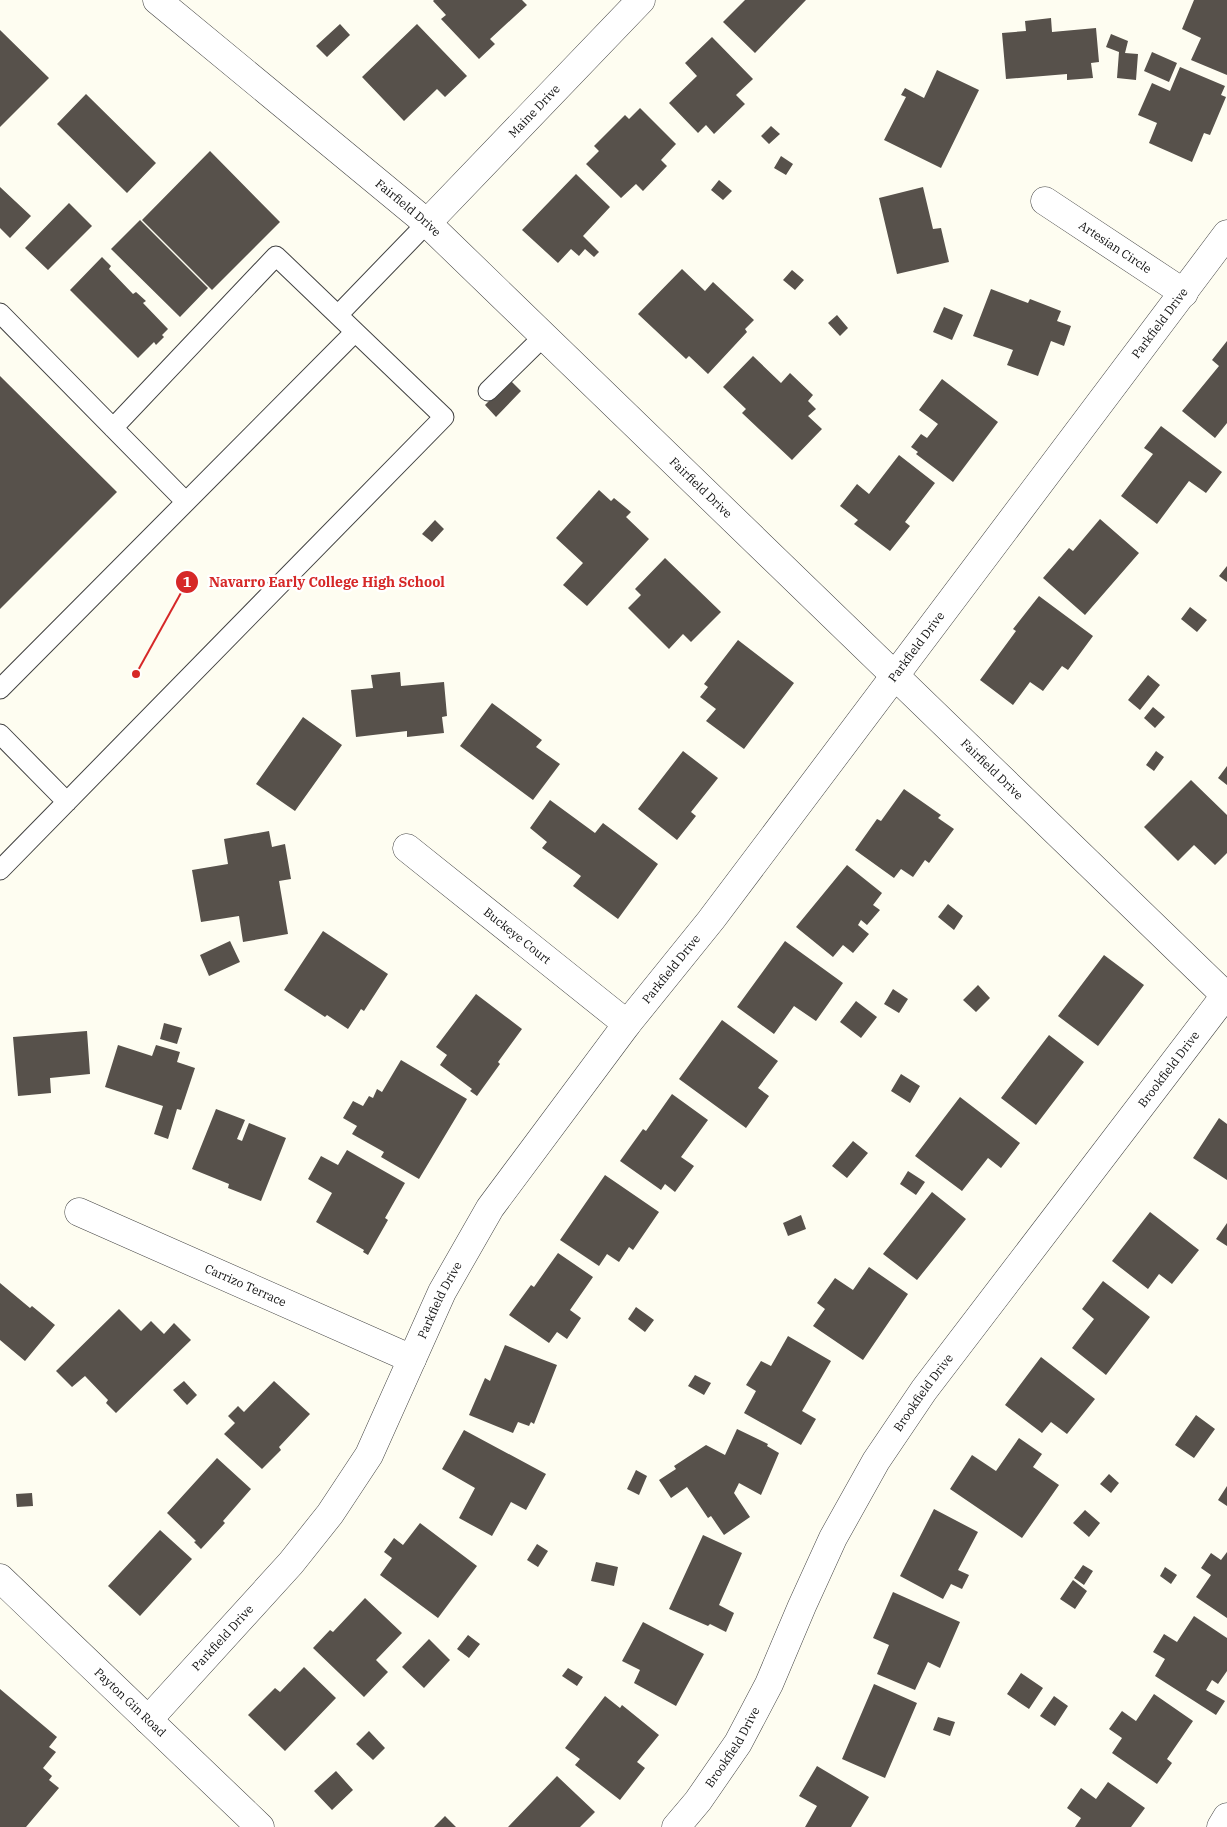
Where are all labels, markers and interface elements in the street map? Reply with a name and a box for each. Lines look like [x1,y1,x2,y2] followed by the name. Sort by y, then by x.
[505,81,563,141] street label: Maine Drive
[373,176,444,239] street label: Fairfield Drive
[1076,217,1155,276] street label: Artesian Circle
[1128,285,1191,361] street label: Parkfield Drive
[667,454,735,521] street label: Fairfield Drive
[174,568,455,597] callout: Navarro Early College High School
[182,572,192,591] text: 1
[209,573,445,591] text: Navarro Early College High School
[885,608,947,685] street label: Parkfield Drive
[958,736,1026,803] street label: Fairfield Drive
[481,904,554,967] street label: Buckeye Court
[639,931,703,1006] street label: Parkfield Drive
[1135,1028,1202,1110] street label: Brookfield Drive
[414,1259,465,1341] street label: Parkfield Drive
[203,1260,289,1310] street label: Carrizo Terrace
[890,1350,956,1434] street label: Brookfield Drive
[188,1601,256,1674] street label: Parkfield Drive
[91,1664,169,1740] street label: Payton Gin Road
[702,1704,763,1790] street label: Brookfield Drive

